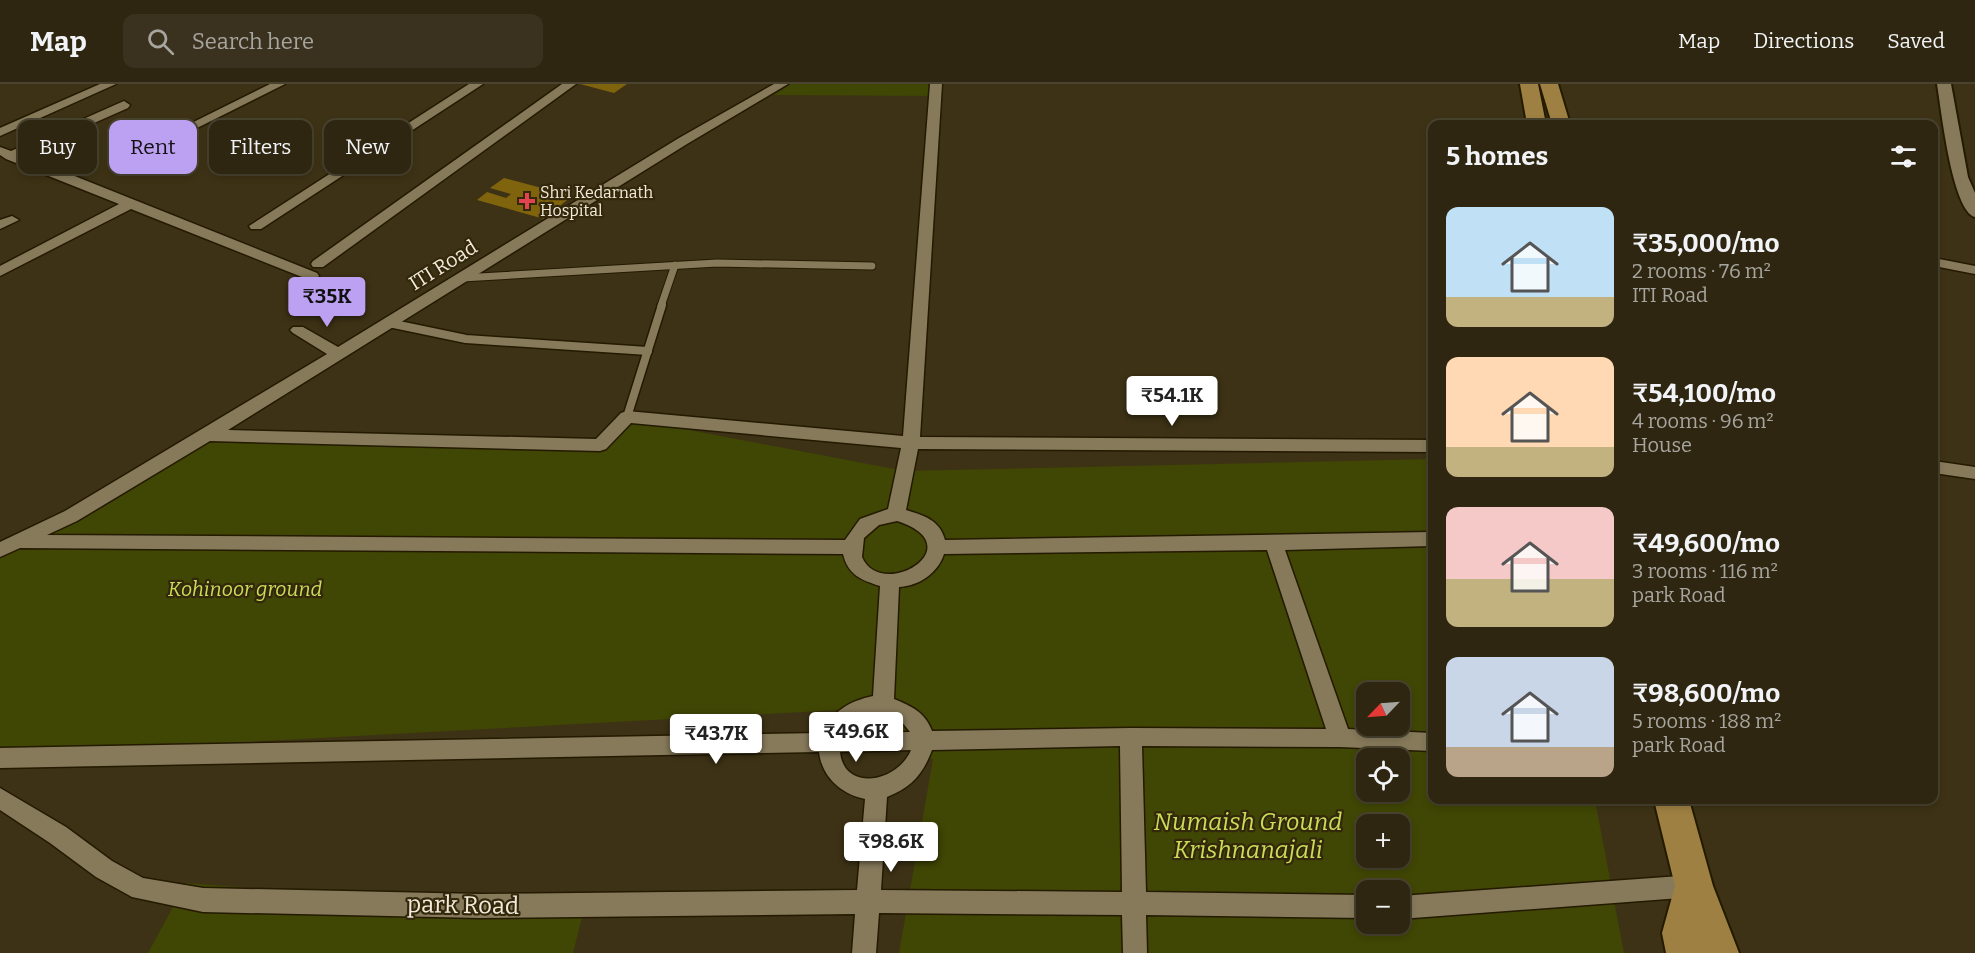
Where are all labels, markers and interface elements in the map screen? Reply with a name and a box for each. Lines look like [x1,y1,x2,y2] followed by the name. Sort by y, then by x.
[123,14,543,68] search box
[30,25,87,58] text: Map
[144,25,177,58] icon: search
[192,28,314,55] text: Search here
[1678,28,1720,54] text: Map
[1753,28,1854,54] text: Directions
[1887,28,1945,54] text: Saved
[18,120,97,174] chip: Buy
[109,120,197,174] chip: Rent
[209,120,312,174] chip: Filters
[324,120,411,174] chip: New
[1887,140,1920,173] icon: filters
[1446,141,1548,172] text: 5 homes
[540,183,653,220] place label: Shri Kedarnath Hospital
[518,192,536,210] marker: Shri Kedarnath Hospital
[1632,228,1780,259] text: ₹35,000/mo
[1494,231,1566,303] icon: home
[404,235,482,295] street label: ITI Road
[1632,259,1771,283] text: 2 rooms · 76 m²
[291,277,363,328] pin: ₹35K
[1632,283,1708,307] text: ITI Road
[302,284,352,308] text: ₹35K
[1123,376,1221,427] pin: ₹54.1K
[1632,378,1776,409] text: ₹54,100/mo
[1494,381,1566,453] icon: home
[1141,383,1203,407] text: ₹54.1K
[1632,409,1774,433] text: 4 rooms · 96 m²
[1632,433,1692,457] text: House
[1632,528,1780,559] text: ₹49,600/mo
[1494,531,1566,603] icon: home
[1632,559,1778,583] text: 3 rooms · 116 m²
[168,577,323,601] park label: Kohinoor ground
[1632,583,1726,607] text: park Road
[1632,678,1780,709] text: ₹98,600/mo
[1494,681,1566,753] icon: home
[1356,682,1410,736] north arrow
[1356,682,1410,934] map controls
[1632,709,1781,733] text: 5 rooms · 188 m²
[807,712,905,763] pin: ₹49.6K
[667,714,765,765] pin: ₹43.7K
[823,719,889,743] text: ₹49.6K
[684,721,748,745] text: ₹43.7K
[1632,733,1726,757] text: park Road
[1356,748,1410,802] button: locate
[1154,808,1342,864] park label: Numaish Ground Krishnanajali
[1356,814,1410,868] button: +
[842,822,940,873] pin: ₹98.6K
[858,829,924,853] text: ₹98.6K
[1356,880,1410,934] button: −
[407,890,519,920] street label: park Road

